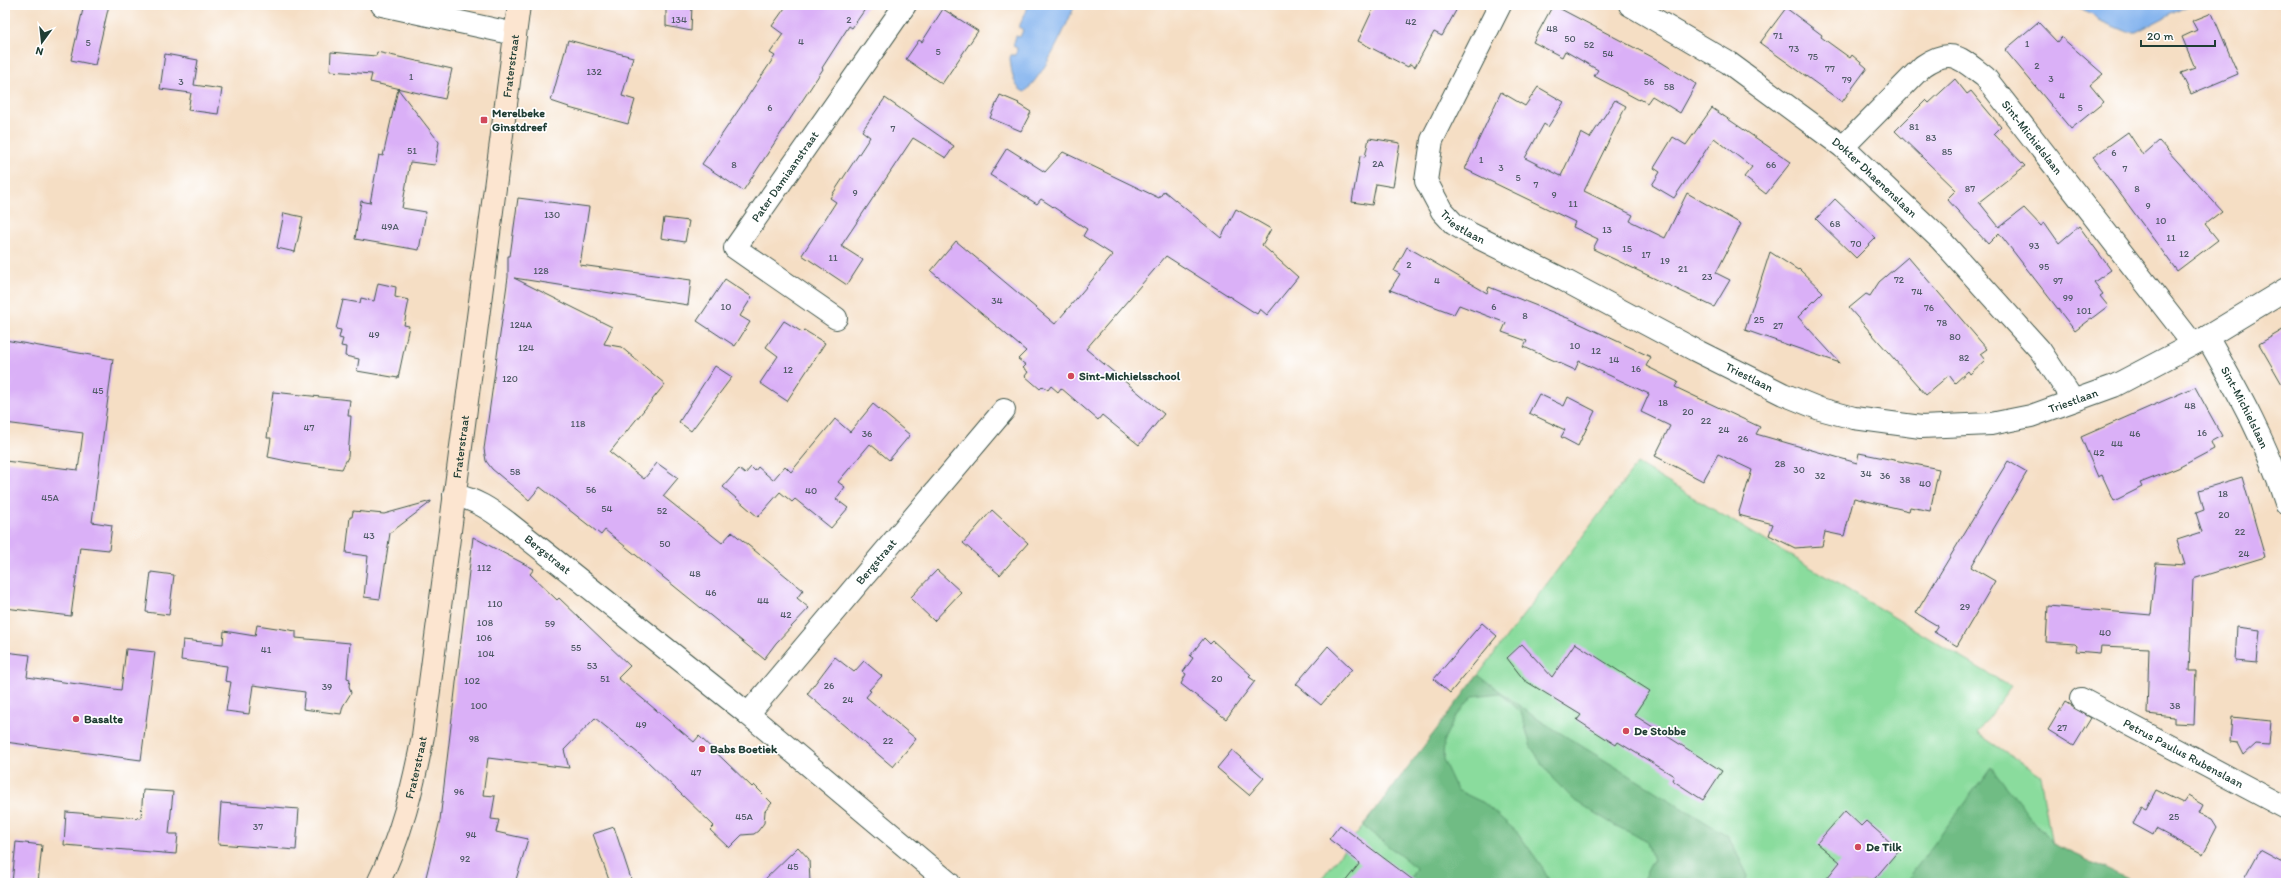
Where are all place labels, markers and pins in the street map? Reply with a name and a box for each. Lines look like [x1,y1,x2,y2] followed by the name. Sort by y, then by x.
[492,106,548,134] place label: Merelbeke Ginstdreef
[479,115,489,125] marker: Merelbeke Ginstdreef
[1079,369,1181,383] place label: Sint-Michielsschool
[1066,371,1076,381] marker: Sint-Michielsschool
[84,712,123,726] place label: Basalte
[71,714,81,724] marker: Basalte
[1634,724,1686,738] place label: De Stobbe
[1621,726,1631,736] marker: De Stobbe
[710,742,778,756] place label: Babs Boetiek
[697,744,707,754] marker: Babs Boetiek
[1866,840,1903,854] place label: De Tilk
[1853,842,1863,852] marker: De Tilk

